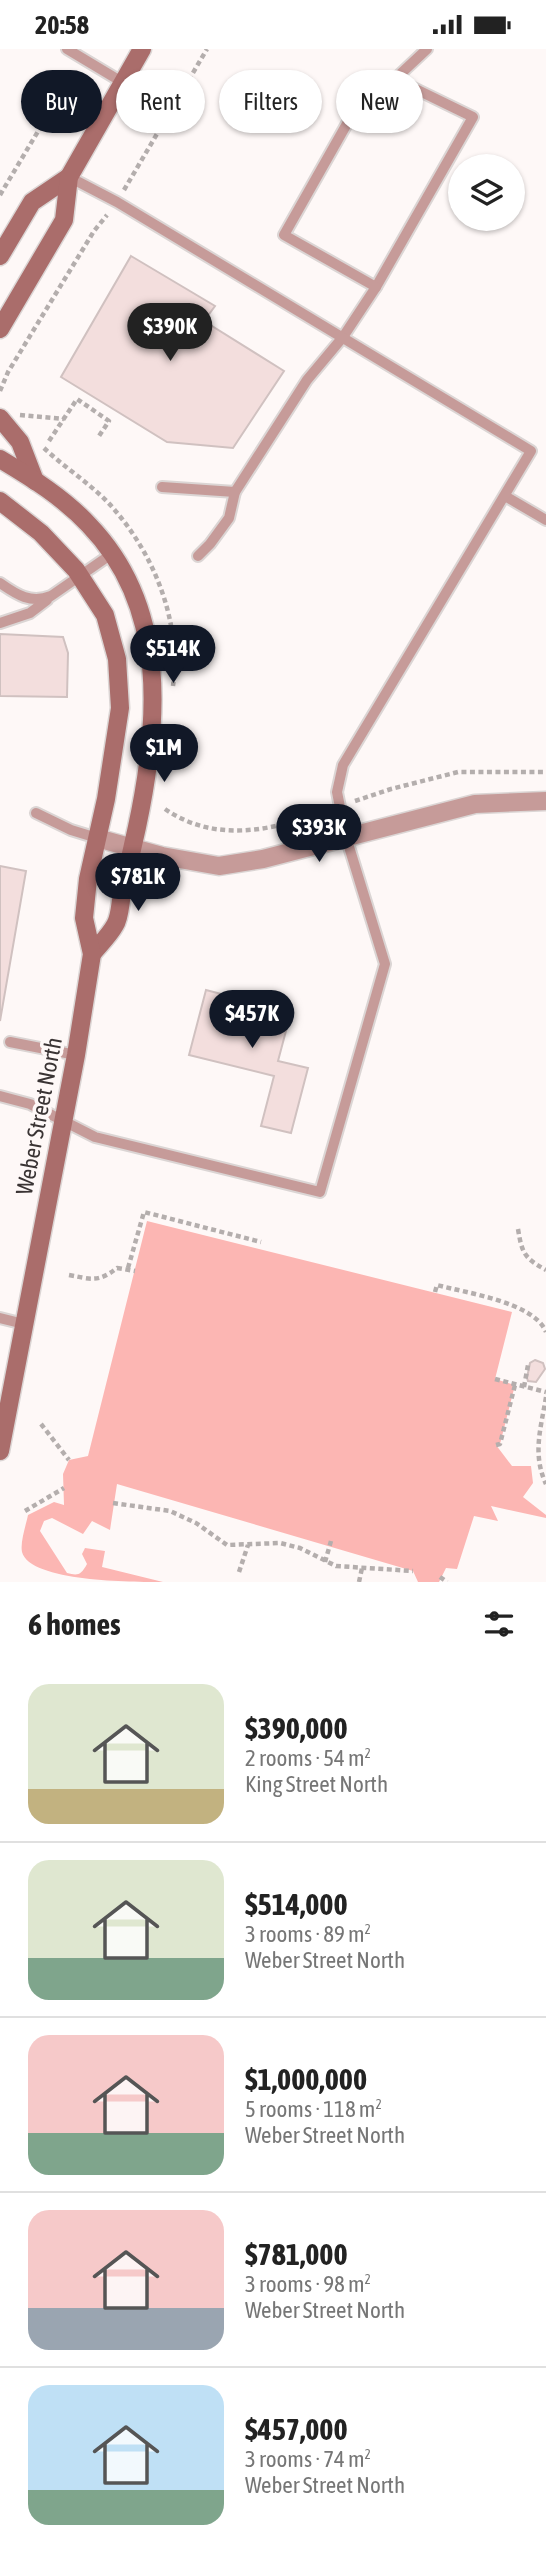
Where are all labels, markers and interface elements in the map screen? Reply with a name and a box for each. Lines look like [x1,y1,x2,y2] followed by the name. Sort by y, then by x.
[35,10,89,40] text: 20:58
[21,70,102,133] chip: Buy
[116,70,205,133] chip: Rent
[219,70,322,133] chip: Filters
[336,70,423,133] chip: New
[448,154,525,231] map controls
[448,154,525,231] button: layers
[121,303,219,363] pin: $390K
[143,313,197,339] text: $390K
[124,625,222,685] pin: $514K
[146,635,200,661] text: $514K
[130,725,198,784] pin: $1M
[146,734,182,760] text: $1M
[270,805,368,864] pin: $393K
[292,814,346,840] text: $393K
[89,853,187,913] pin: $781K
[111,863,165,889] text: $781K
[203,991,301,1050] pin: $457K
[225,1000,279,1026] text: $457K
[11,1035,67,1197] street label: Weber Street North
[480,1605,518,1643] icon: filters
[28,1607,121,1641] text: 6 homes
[245,1711,348,1745] text: $390,000
[84,1712,168,1796] icon: home
[245,1745,371,1771] text: 2 rooms · 54 m²
[245,1771,388,1797] text: King Street North
[245,1887,348,1921] text: $514,000
[84,1888,168,1972] icon: home
[245,1921,371,1947] text: 3 rooms · 89 m²
[245,1947,405,1973] text: Weber Street North
[245,2062,367,2096] text: $1,000,000
[84,2063,168,2147] icon: home
[245,2096,382,2122] text: 5 rooms · 118 m²
[245,2122,405,2148] text: Weber Street North
[245,2237,348,2271] text: $781,000
[84,2238,168,2322] icon: home
[245,2271,371,2297] text: 3 rooms · 98 m²
[245,2297,405,2323] text: Weber Street North
[245,2412,348,2446] text: $457,000
[84,2413,168,2497] icon: home
[245,2446,371,2472] text: 3 rooms · 74 m²
[245,2472,405,2498] text: Weber Street North

